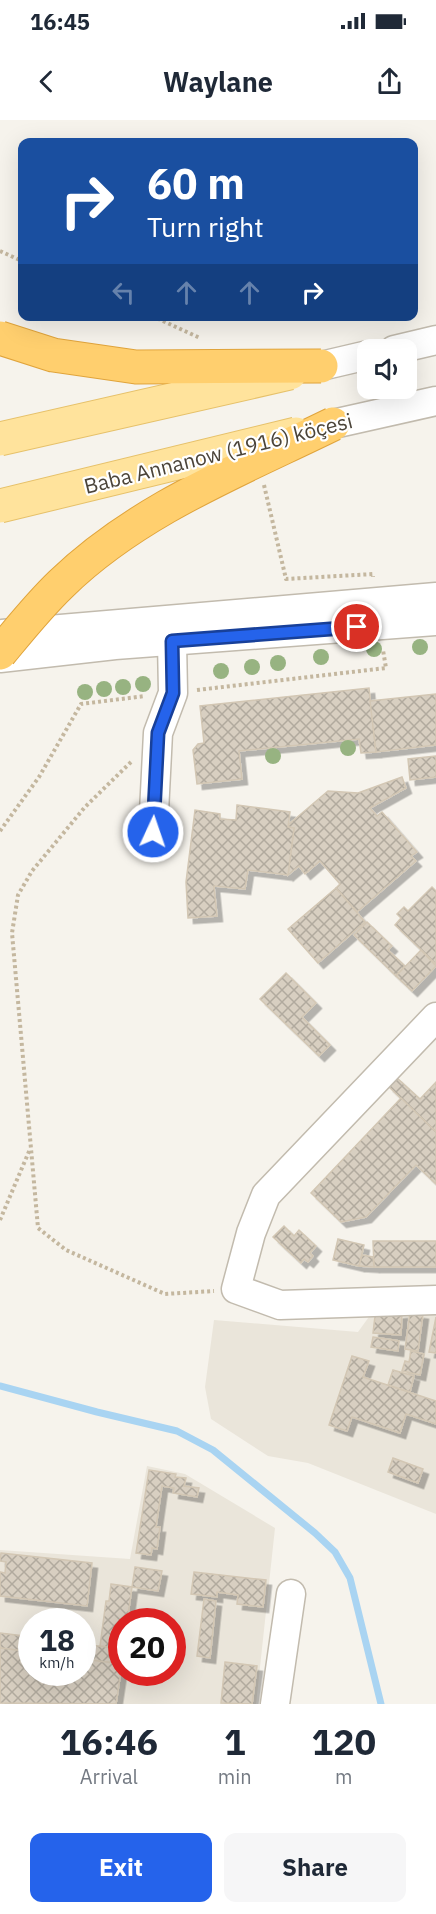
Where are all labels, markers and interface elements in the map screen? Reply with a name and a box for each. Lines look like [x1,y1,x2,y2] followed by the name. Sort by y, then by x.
[30,7,90,36] text: 16:45
[163,64,273,99] text: Waylane
[30,65,63,98] icon: back
[373,65,406,98] icon: share
[147,156,245,211] text: 60 m
[48,162,126,240] icon: right
[147,209,264,244] text: Turn right
[107,276,140,309] icon: left
[170,276,203,309] icon: ahead
[233,276,266,309] icon: ahead
[296,276,329,309] icon: right
[357,339,417,399] map controls
[357,339,417,399] button: sound
[81,406,355,500] street label: Baba Annanow (1916) köçesi
[331,601,382,652] pin
[340,610,373,643] icon: arrive
[121,800,185,864] position arrow
[108,1608,186,1686] speed limit sign: 20
[39,1620,75,1659] text: 18
[39,1653,75,1672] text: km/h
[60,1718,158,1765] text: 16:46
[224,1718,246,1765] text: 1
[311,1718,376,1765] text: 120
[80,1763,138,1790] text: Arrival
[218,1763,252,1790] text: min
[335,1763,353,1790] text: m
[30,1833,212,1902] button: Exit
[224,1833,406,1902] button: Share

